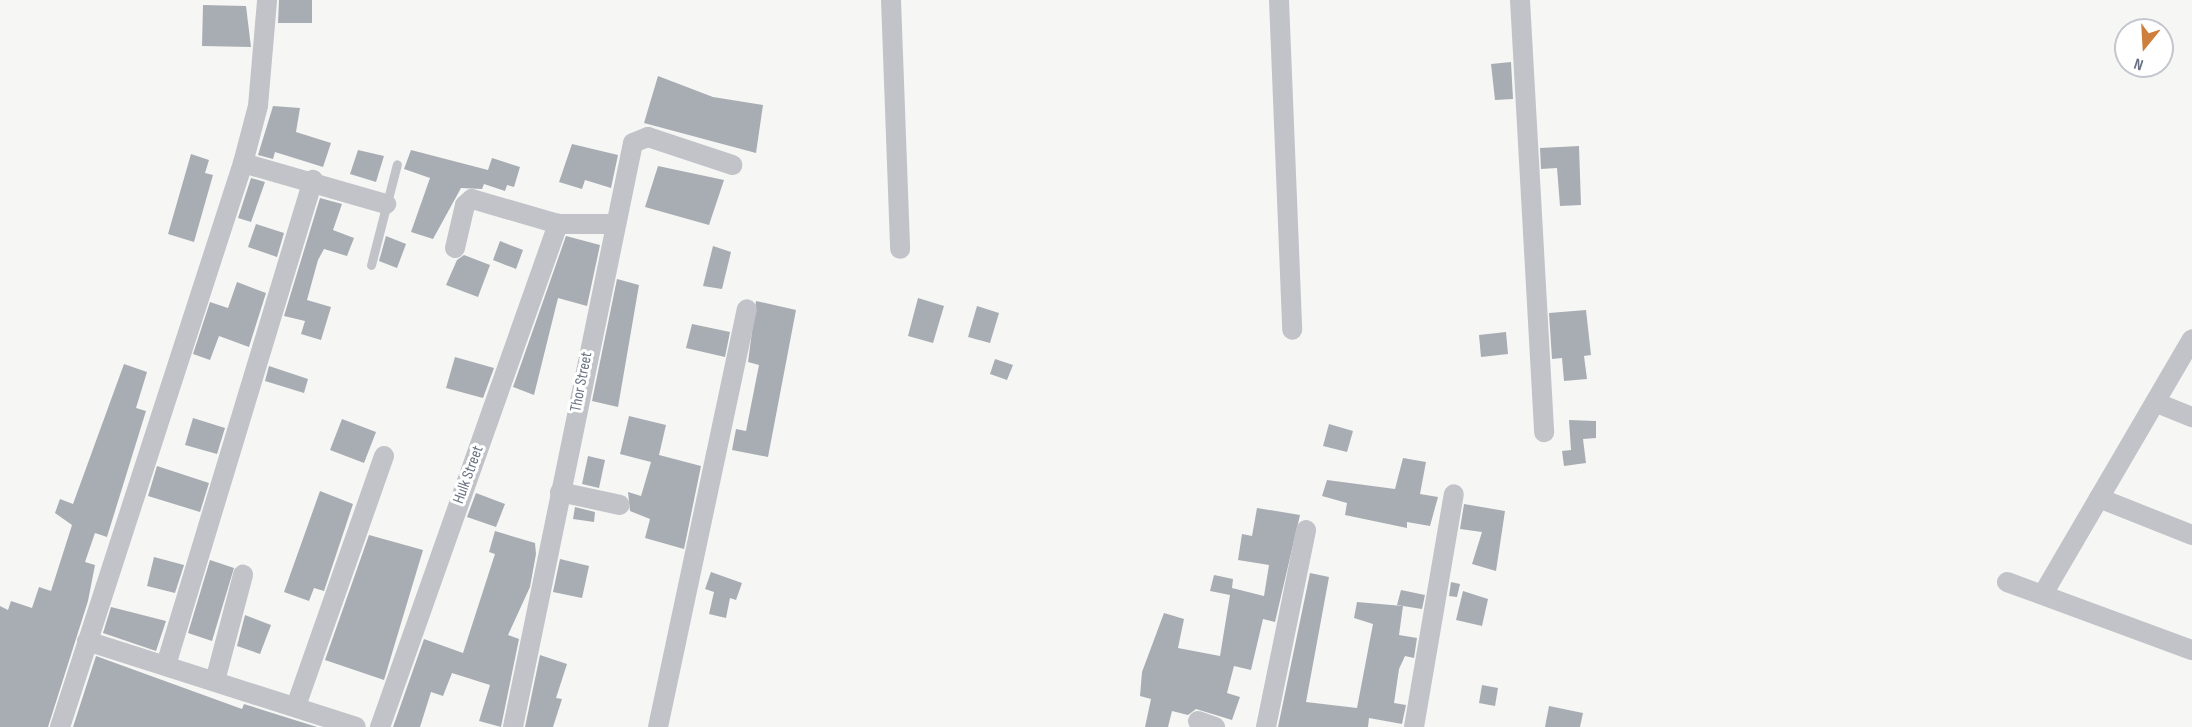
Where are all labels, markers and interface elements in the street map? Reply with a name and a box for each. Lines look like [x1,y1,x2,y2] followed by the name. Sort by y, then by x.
[2114,18,2174,78] north arrow
[2132,53,2146,74] text: N
[567,350,597,414] street label: Thor Street
[450,443,488,507] street label: Hulk Street

